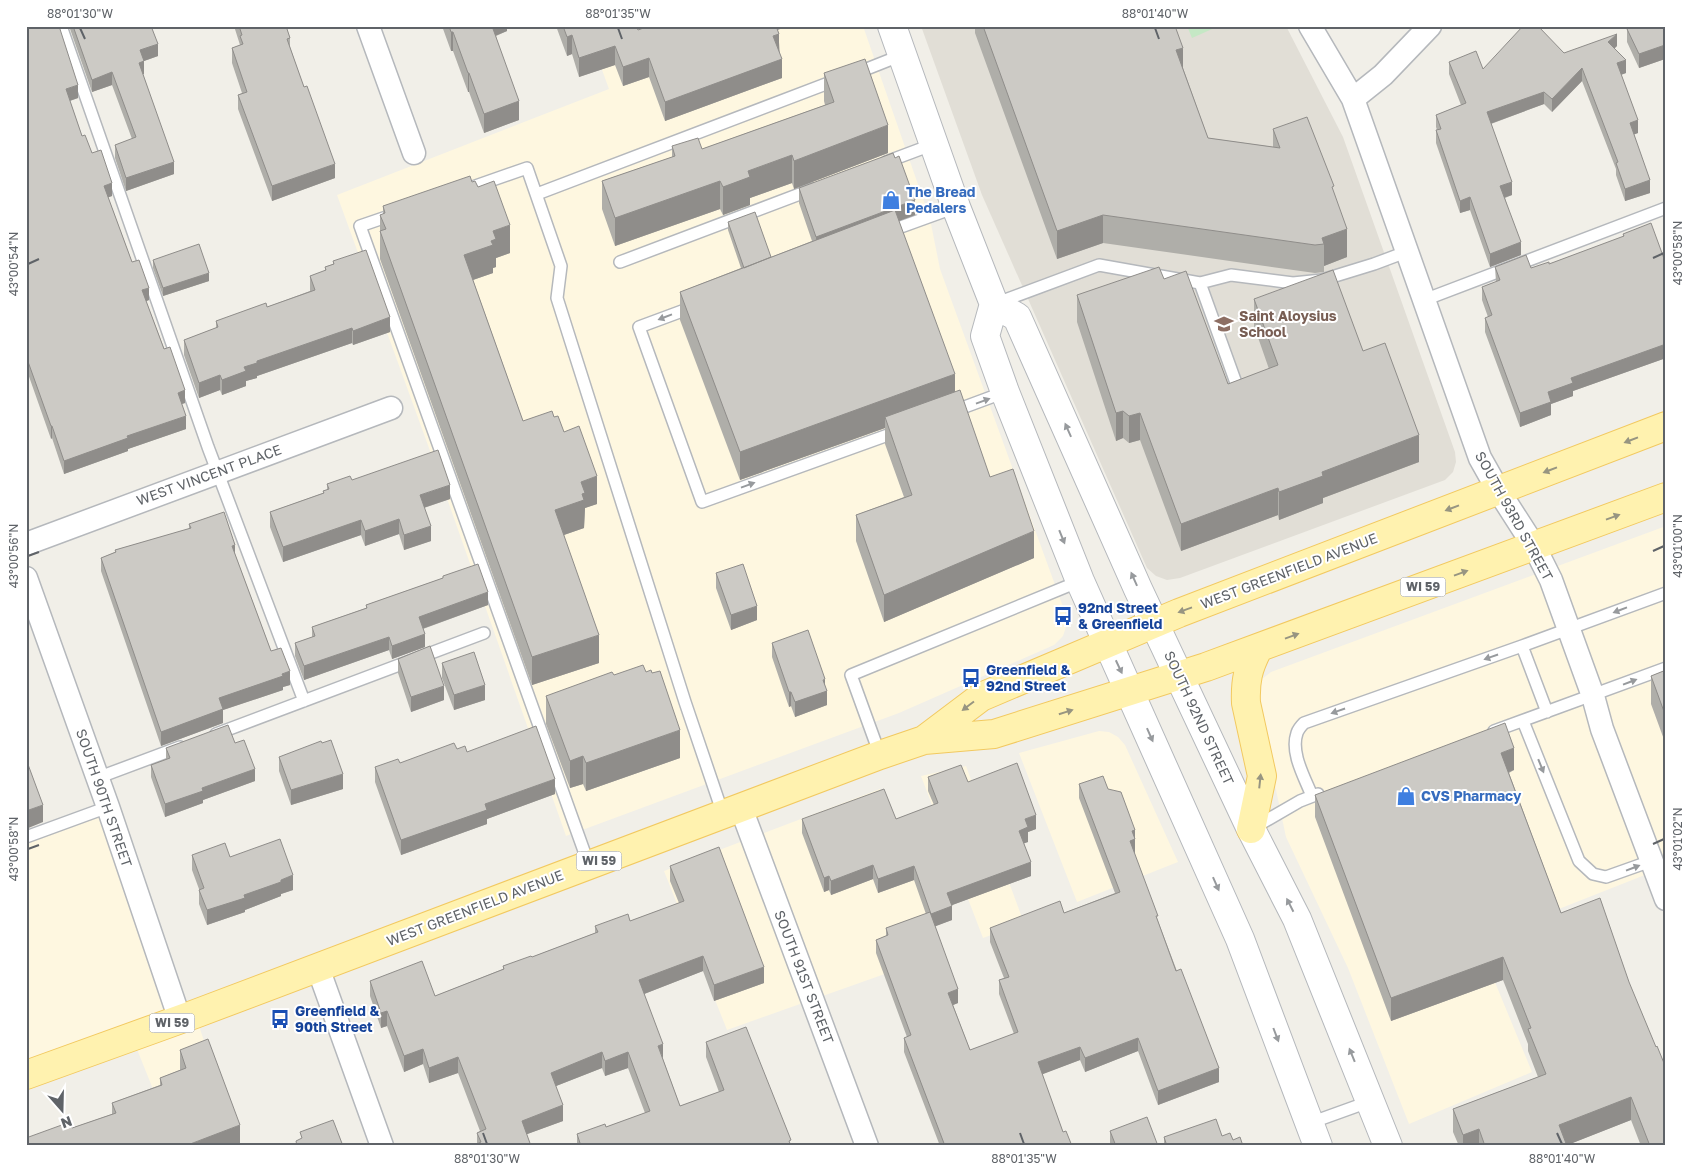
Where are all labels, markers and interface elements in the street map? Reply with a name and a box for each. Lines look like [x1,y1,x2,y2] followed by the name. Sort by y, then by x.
[47,6,114,21] text: 88°01'30"W
[585,6,651,21] text: 88°01'35"W
[1122,6,1189,21] text: 88°01'40"W
[906,183,975,216] place label: The Bread Pedalers
[880,189,902,211] shop icon: The Bread Pedalers
[1670,221,1685,285] text: 43°00'58"N
[6,232,21,296] text: 43°00'54"N
[1239,307,1337,340] place label: Saint Aloysius School
[657,313,672,321] one-way arrow
[1213,313,1235,335] school or university icon: Saint Aloysius School
[976,397,991,405] one-way arrow
[1063,423,1071,437] one-way arrow
[1624,436,1638,444] one-way arrow
[134,440,284,509] street label: WEST VINCENT PLACE
[1472,448,1557,583] street label: SOUTH 93RD STREET
[1543,467,1558,475] one-way arrow
[740,481,755,488] one-way arrow
[1444,504,1459,512] one-way arrow
[1606,513,1621,521] one-way arrow
[1670,514,1685,578] text: 43°01'00"N
[6,524,21,588] text: 43°00'56"N
[1198,529,1380,612] street label: WEST GREENFIELD AVENUE
[1058,530,1066,545] one-way arrow
[1453,569,1468,576] one-way arrow
[1129,572,1137,586] one-way arrow
[1400,578,1446,596] road number: WI 59
[1078,599,1162,632] place label: 92nd Street & Greenfield
[1052,605,1074,627] bus stop icon: 92nd Street & Greenfield
[1612,606,1627,614] one-way arrow
[1178,607,1193,614] one-way arrow
[1285,632,1300,640] one-way arrow
[1161,648,1238,788] street label: SOUTH 92ND STREET
[1483,653,1498,661] one-way arrow
[1115,660,1123,674] one-way arrow
[986,661,1070,694] place label: Greenfield & 92nd Street
[960,667,982,689] bus stop icon: Greenfield & 92nd Street
[1622,678,1637,685] one-way arrow
[962,701,975,712] one-way arrow
[1059,707,1074,715] one-way arrow
[1330,708,1345,715] one-way arrow
[73,726,136,870] street label: SOUTH 90TH STREET
[1146,728,1154,742] one-way arrow
[1537,759,1545,774] one-way arrow
[1256,773,1264,789] one-way arrow
[1395,785,1417,807] shop icon: CVS Pharmacy
[1421,787,1522,804] place label: CVS Pharmacy
[1670,807,1685,871] text: 43°01'02"N
[6,817,21,881] text: 43°00'58"N
[576,851,622,870] road number: WI 59
[1625,864,1640,871] one-way arrow
[384,866,566,949] street label: WEST GREENFIELD AVENUE
[1212,877,1220,891] one-way arrow
[1286,898,1294,913] one-way arrow
[771,908,838,1046] street label: SOUTH 91ST STREET
[295,1002,379,1035] place label: Greenfield & 90th Street
[269,1008,291,1030] bus stop icon: Greenfield & 90th Street
[150,1014,194,1032] road number: WI 59
[1272,1028,1280,1043] one-way arrow
[1348,1048,1355,1063] one-way arrow
[38,1084,88,1134] north arrow
[59,1113,75,1132] text: N
[454,1151,521,1166] text: 88°01'30"W
[991,1151,1057,1166] text: 88°01'35"W
[1529,1151,1596,1166] text: 88°01'40"W

